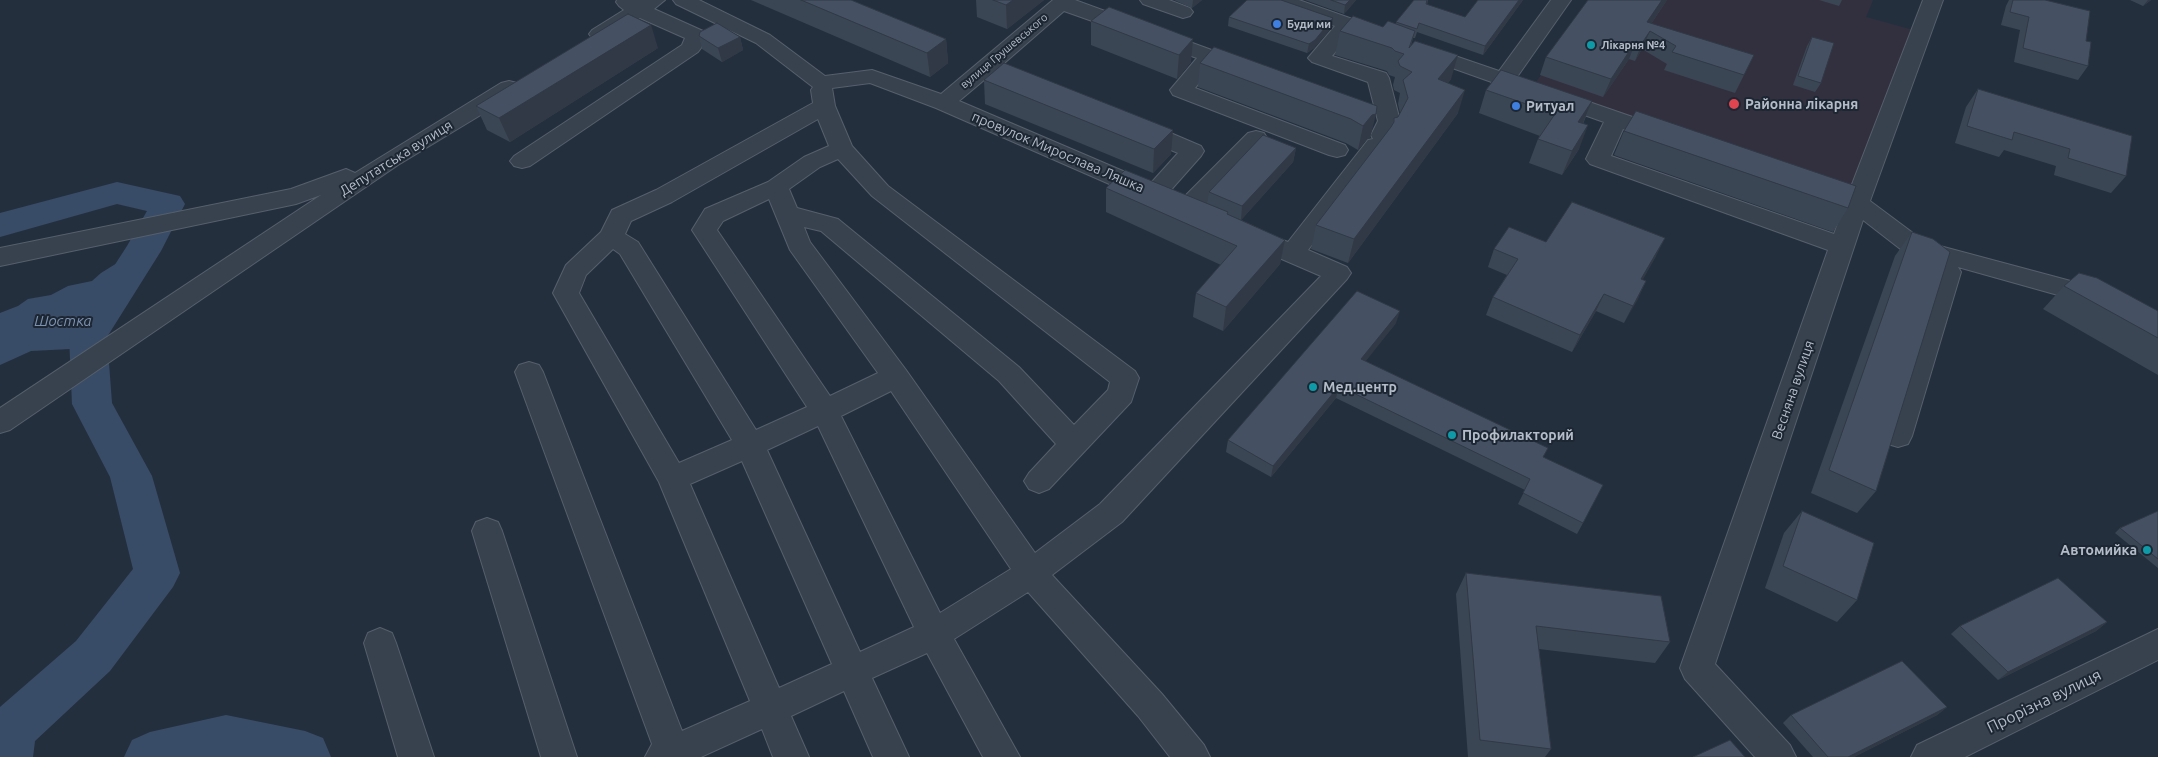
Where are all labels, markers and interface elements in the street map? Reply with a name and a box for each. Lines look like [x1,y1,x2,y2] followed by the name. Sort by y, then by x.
[958,11,1050,91] street label: вулиця Грушевського
[1287,17,1331,31] place label: Буди ми
[1271,18,1283,30] marker: Буди ми
[1601,38,1665,52] place label: Лікарня №4
[1585,39,1597,51] marker: Лікарня №4
[1745,96,1858,112] place label: Районна лікарня
[1727,97,1741,111] marker: Районна лікарня
[1526,98,1574,114] place label: Ритуал
[1510,100,1522,112] marker: Ритуал
[969,108,1147,196] street label: провулок Мирослава Ляшка
[336,116,456,200] street label: Депутатська вулиця
[34,312,92,330] water label: Шостка
[1768,338,1818,442] street label: Весняна вулиця
[1323,379,1397,395] place label: Мед.центр
[1307,381,1319,393] marker: Мед.центр
[1462,427,1574,443] place label: Профилакторий
[1446,429,1458,441] marker: Профилакторий
[2060,542,2137,558] place label: Автомийка
[2141,544,2153,556] marker: Автомийка
[1984,665,2104,737] street label: Прорізна вулиця

